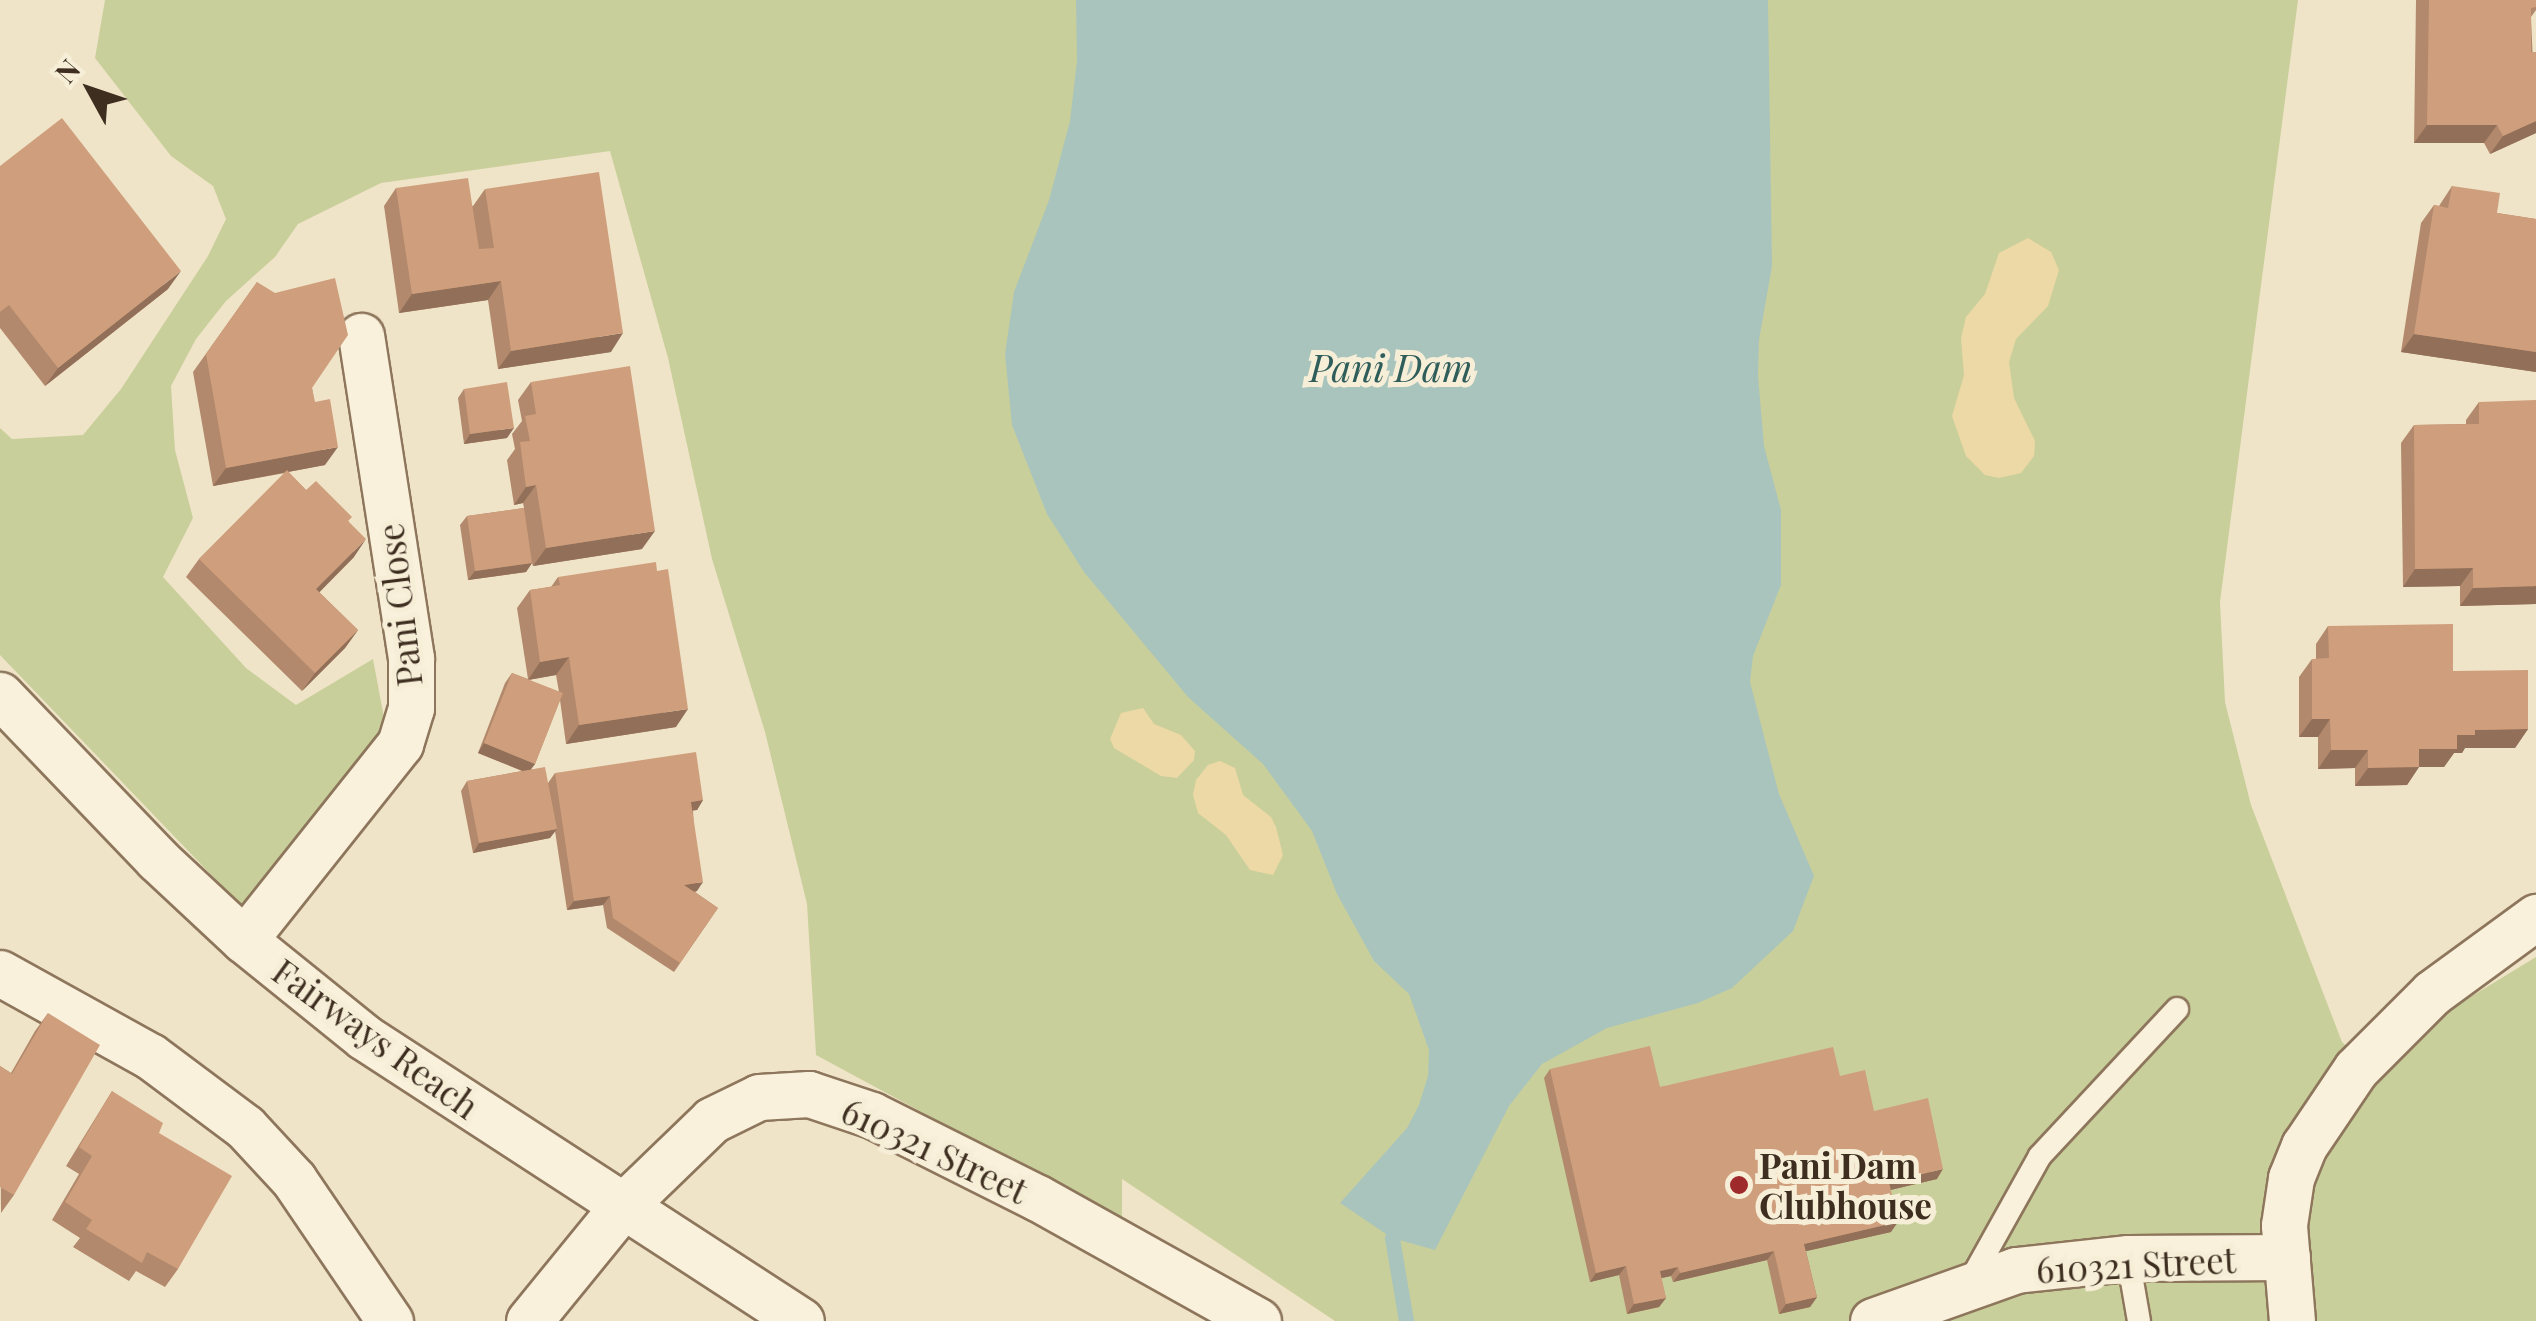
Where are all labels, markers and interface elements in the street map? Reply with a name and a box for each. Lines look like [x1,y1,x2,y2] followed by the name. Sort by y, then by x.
[40,40,140,140] north arrow
[46,51,87,90] text: N
[1309,344,1473,390] water label: Pani Dam
[368,521,430,689] street label: Pani Close
[265,949,487,1127] street label: Fairways Reach
[835,1089,1035,1211] street label: 610321 Street
[1759,1144,1932,1226] place label: Pani Dam Clubhouse
[1728,1174,1750,1196] marker: Pani Dam Clubhouse
[2035,1238,2237,1290] street label: 610321 Street

